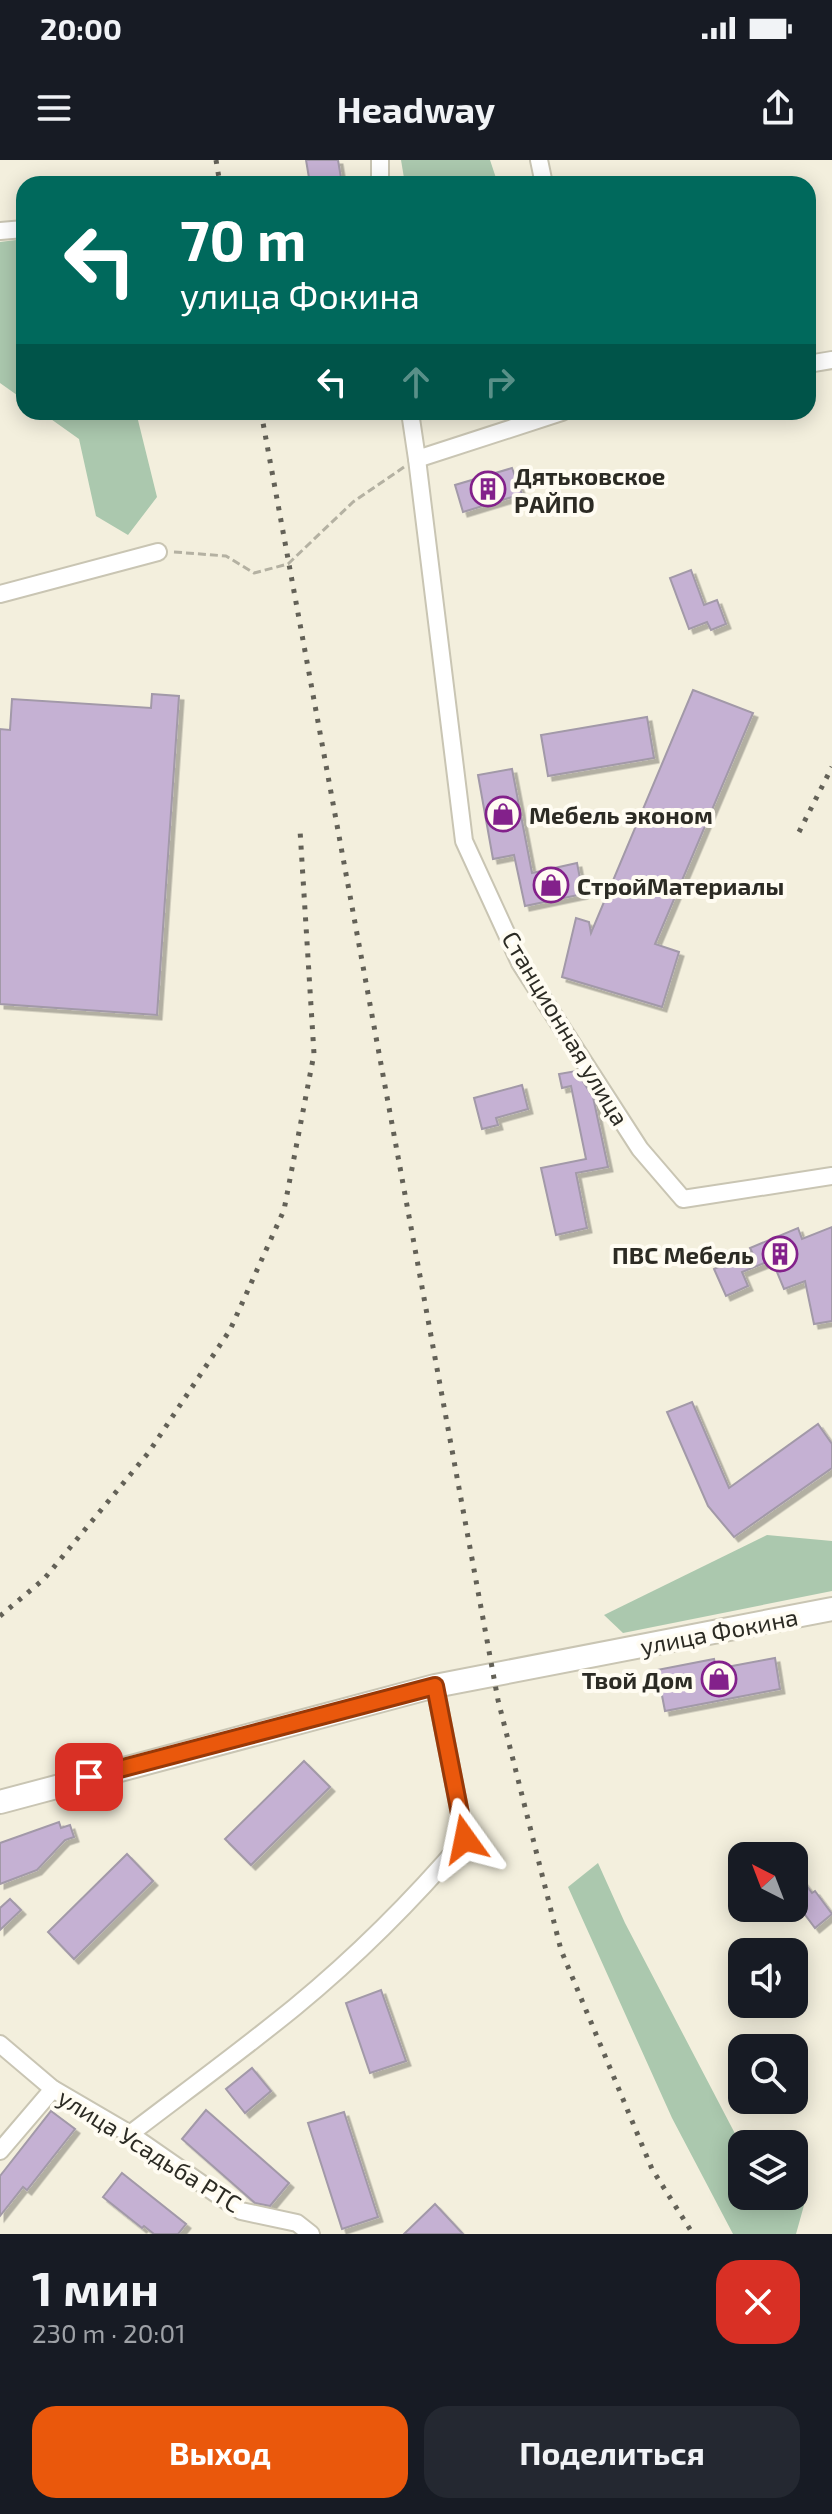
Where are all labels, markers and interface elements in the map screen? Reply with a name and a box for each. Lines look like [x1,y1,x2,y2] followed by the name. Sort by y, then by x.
[40,10,122,46] text: 20:00
[32,86,76,130] icon: menu
[756,86,800,130] icon: share
[337,87,495,130] text: Headway
[180,205,306,272] text: 70 m
[48,208,152,312] icon: left
[180,273,420,316] text: улица Фокина
[310,360,354,404] icon: left
[394,360,438,404] icon: ahead
[478,360,522,404] icon: right
[514,461,665,518] place label: Дятьковское РАЙПО
[469,470,507,508] building icon: Дятьковское РАЙПО
[484,795,522,833] shop icon: Мебель эконом
[529,800,713,829] place label: Мебель эконом
[532,866,570,904] shop icon: СтройМатериалы
[577,871,784,900] place label: СтройМатериалы
[496,926,635,1131] street label: Станционная улица
[761,1235,799,1273] building icon: ПВС Мебель
[612,1240,754,1269] place label: ПВС Мебель
[638,1602,800,1661] street label: улица Фокина
[700,1660,738,1698] shop icon: Твой Дом
[582,1665,693,1694] place label: Твой Дом
[55,1743,123,1811] pin
[67,1755,111,1799] icon: arrive
[423,1797,507,1881] position arrow
[728,1842,808,1922] north arrow
[728,1842,808,2210] map controls
[728,1938,808,2018] button: sound
[728,2034,808,2114] button: search
[53,2082,247,2219] street label: улица Усадьба РТС
[728,2130,808,2210] button: layers
[32,2258,159,2316] text: 1 мин
[716,2260,800,2344] button: close
[32,2317,186,2348] text: 230 m · 20:01
[32,2406,408,2498] button: Выход
[424,2406,800,2498] button: Поделиться

